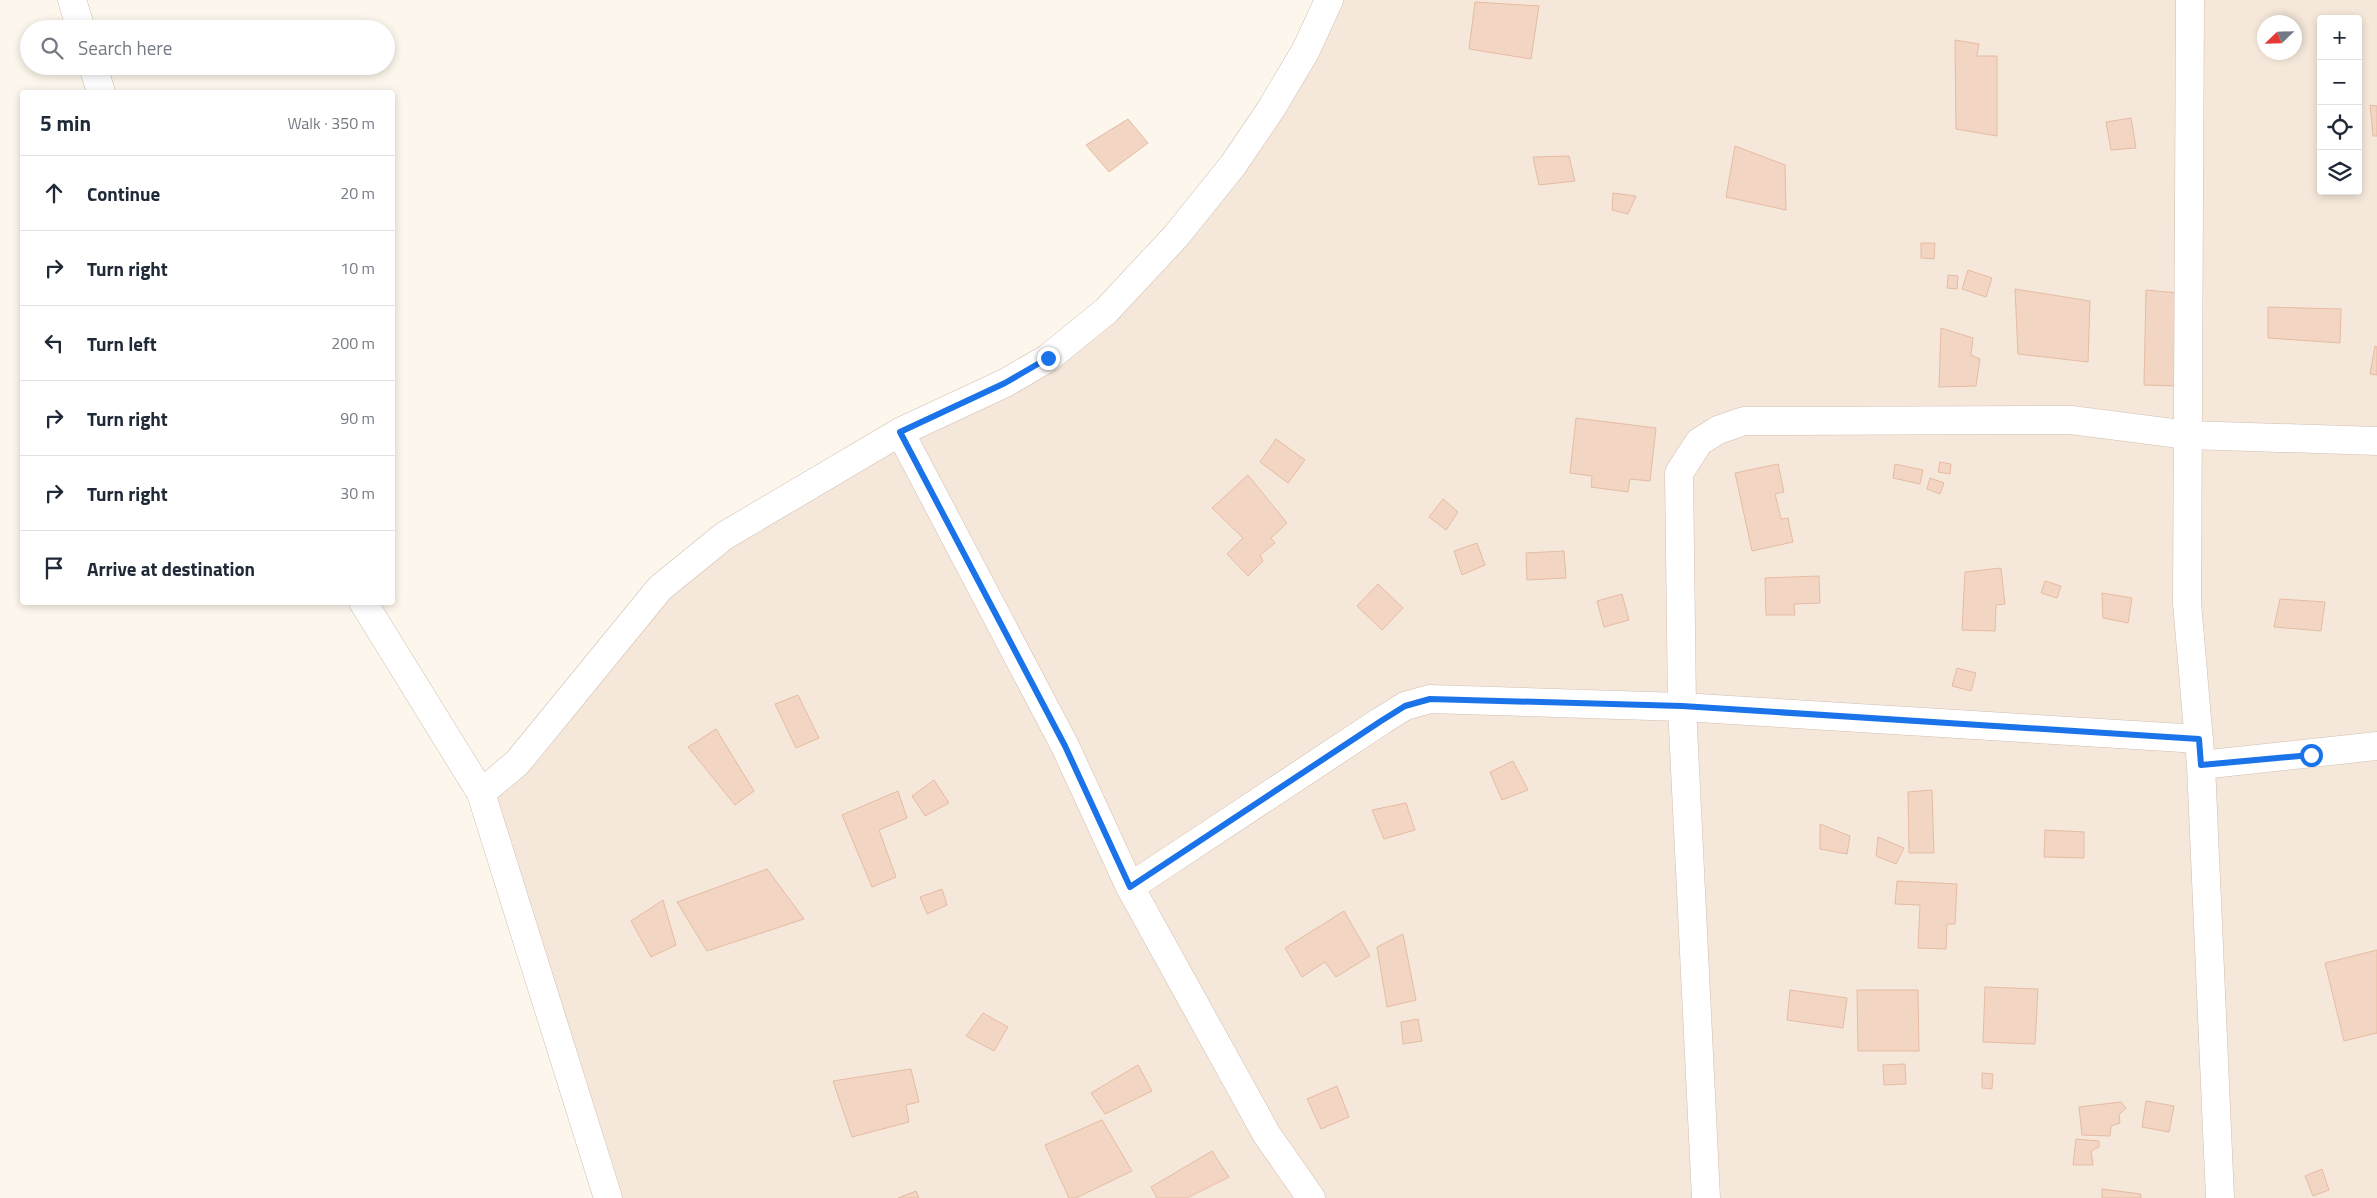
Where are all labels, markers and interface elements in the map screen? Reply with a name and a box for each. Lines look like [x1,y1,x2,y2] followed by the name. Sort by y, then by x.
[2257,15,2302,60] north arrow
[2317,15,2362,195] map controls
[2317,15,2362,60] button: +
[20,20,395,75] search box
[78,33,172,62] text: Search here
[38,34,66,62] icon: search
[2317,60,2362,105] button: −
[2317,105,2362,150] button: locate
[40,107,91,139] text: 5 min
[287,111,375,135] text: Walk · 350 m
[2317,150,2362,195] button: layers
[40,179,68,207] icon: ahead
[87,179,160,208] text: Continue
[340,181,375,205] text: 20 m
[40,254,68,282] icon: right
[87,254,168,283] text: Turn right
[340,256,375,280] text: 10 m
[40,329,68,357] icon: left
[87,329,157,358] text: Turn left
[331,331,375,355] text: 200 m
[1037,347,1060,370] route end
[40,404,68,432] icon: right
[87,404,168,433] text: Turn right
[340,406,375,430] text: 90 m
[40,479,68,507] icon: right
[87,479,168,508] text: Turn right
[340,481,375,505] text: 30 m
[40,554,68,582] icon: arrive
[87,554,255,583] text: Arrive at destination
[2300,744,2323,767] route start

